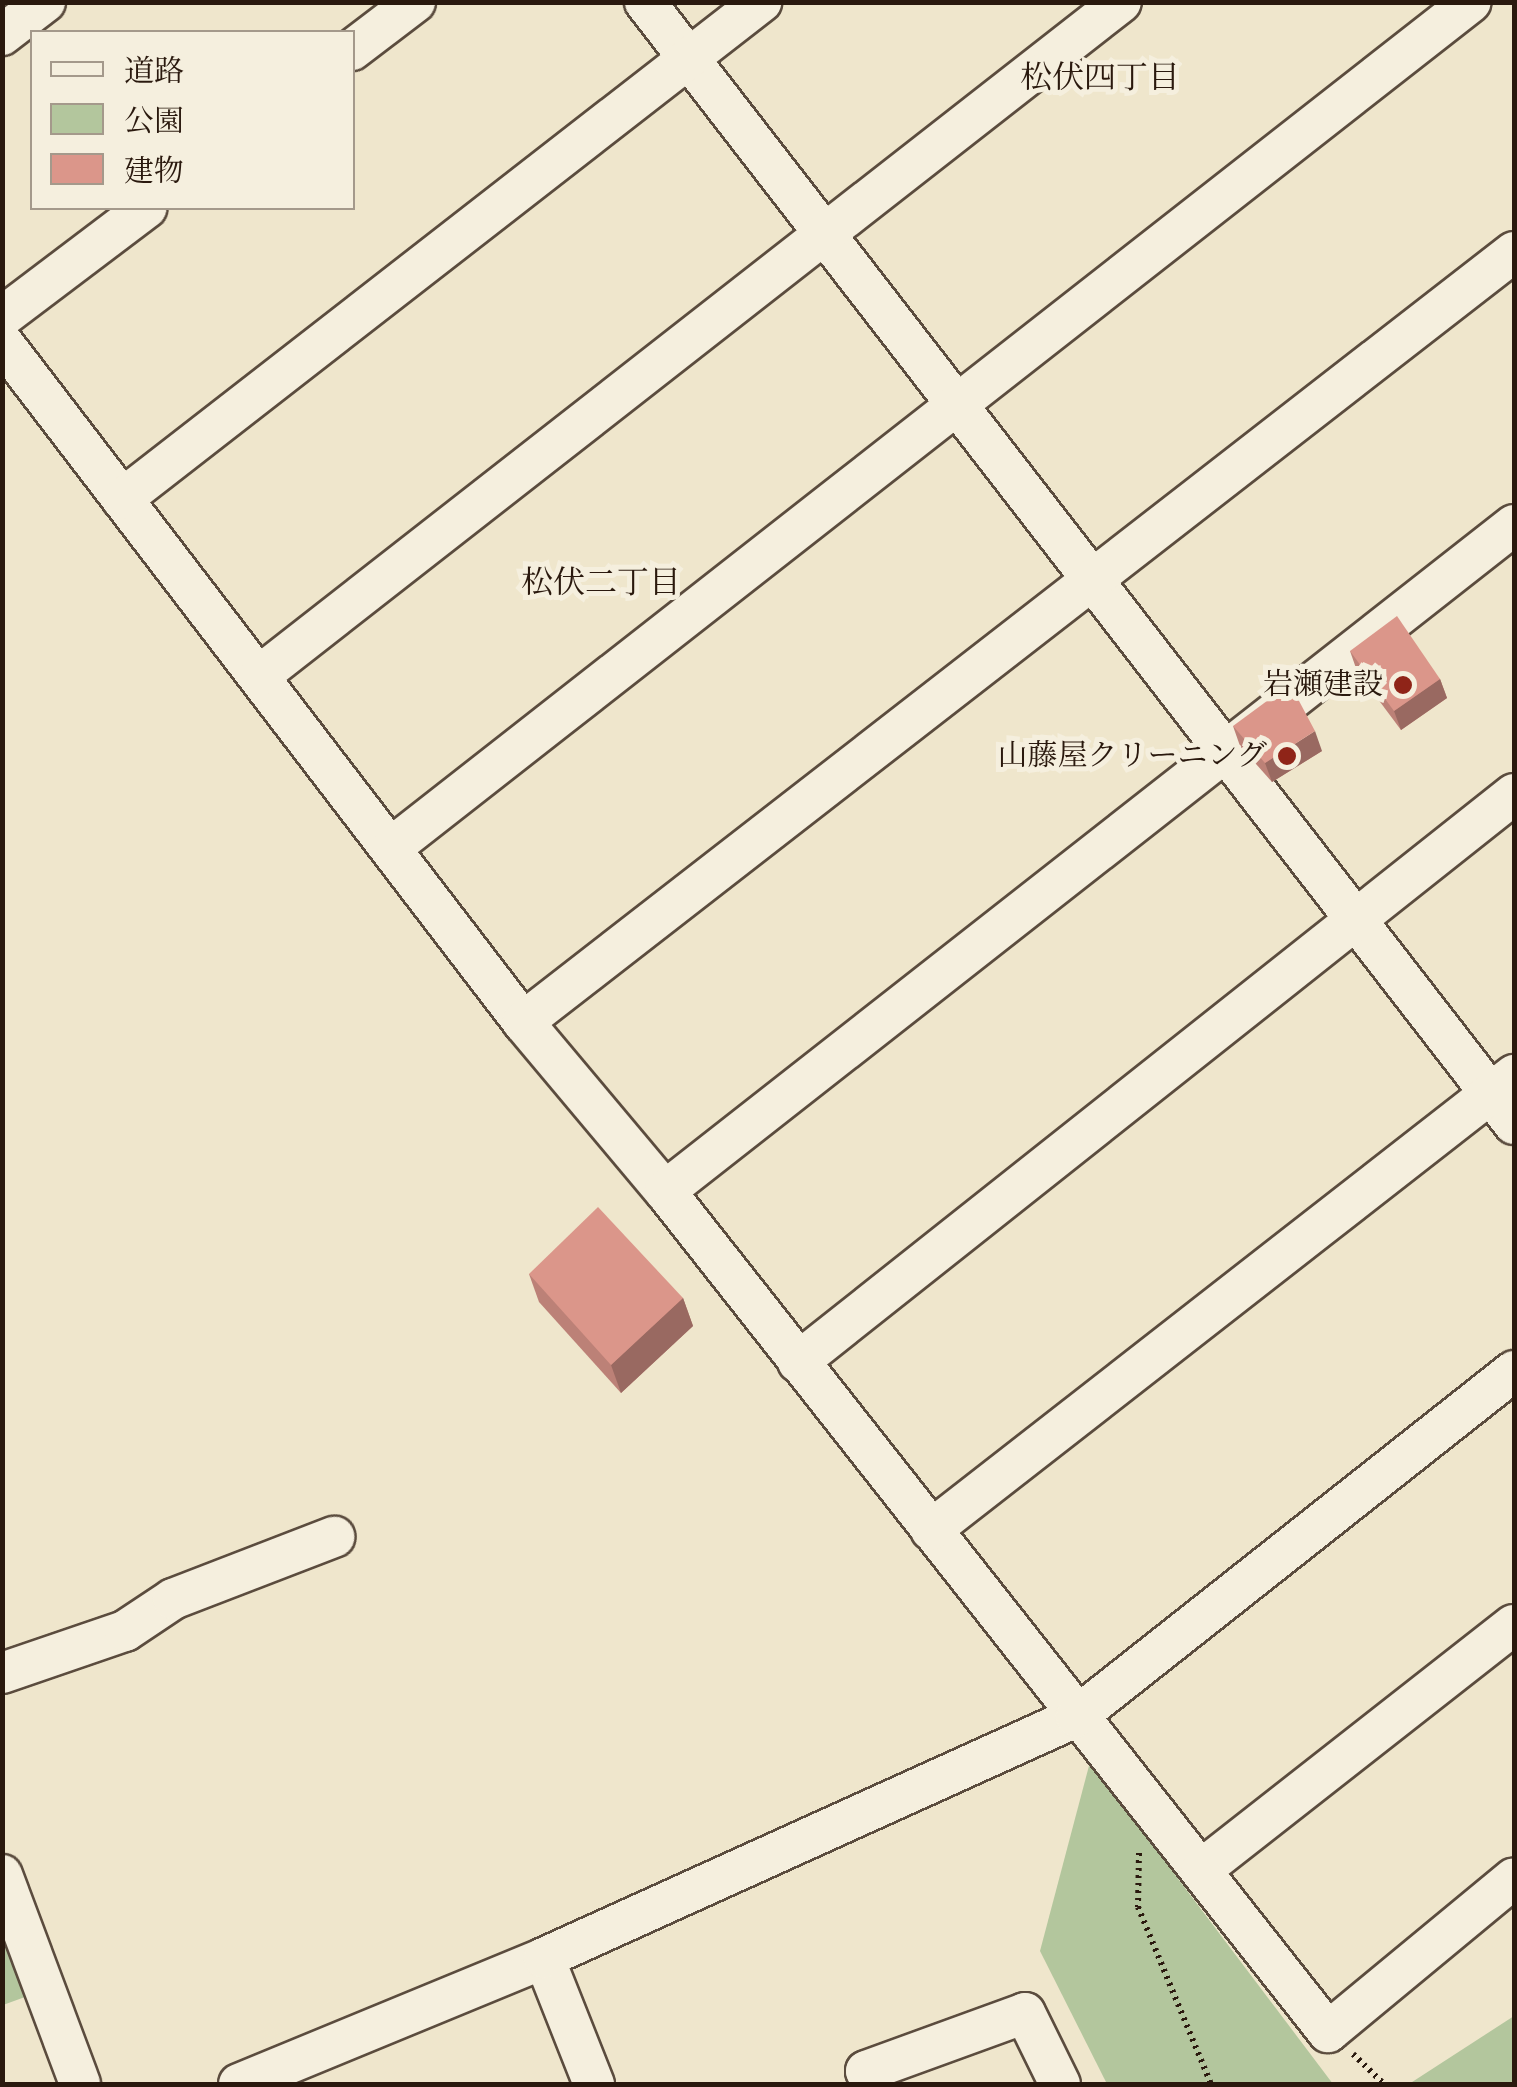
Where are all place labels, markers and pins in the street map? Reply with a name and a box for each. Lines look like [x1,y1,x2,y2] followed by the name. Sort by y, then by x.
[1263,667,1383,703] place label: 岩瀬建設
[1392,674,1414,696] marker: 岩瀬建設
[997,738,1267,774] place label: 山藤屋クリーニング
[1276,745,1298,767] marker: 山藤屋クリーニング

